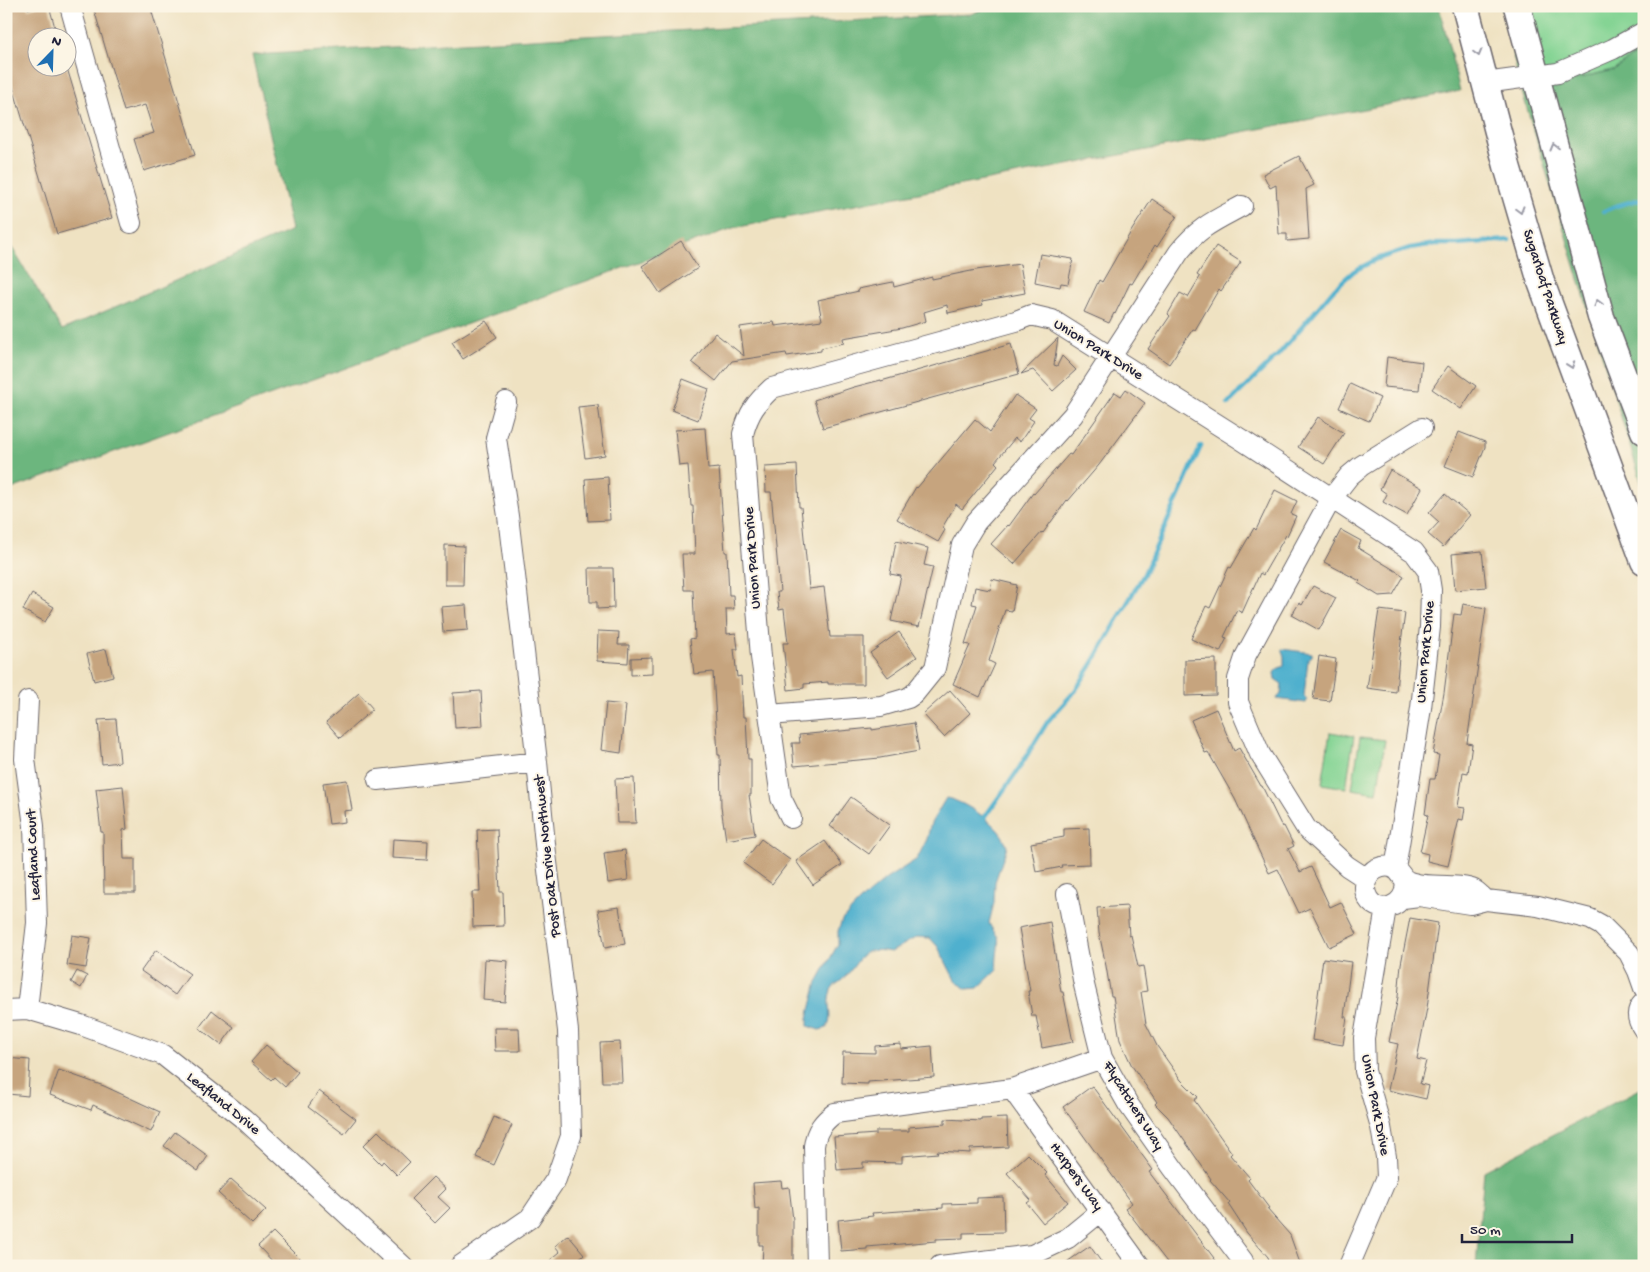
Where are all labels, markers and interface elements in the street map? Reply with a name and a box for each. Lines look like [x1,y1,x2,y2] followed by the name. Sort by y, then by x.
[28,28,78,78] north arrow
[49,33,64,52] text: N
[1472,49,1483,58] one-way arrow
[1550,143,1560,151] one-way arrow
[1514,206,1525,215] one-way arrow
[1518,227,1572,347] street label: Sugarloaf Parkway
[1593,300,1603,308] one-way arrow
[1050,315,1146,385] street label: Union Park Drive
[1565,360,1575,368] one-way arrow
[740,506,766,610] street label: Union Park Drive
[1413,600,1439,704] street label: Union Park Drive
[530,772,566,939] street label: Post Oak Drive Northwest
[23,807,45,901] street label: Leafland Court
[1356,1053,1394,1157] street label: Union Park Drive
[1098,1057,1168,1154] street label: Flycatchers Way
[182,1069,264,1139] street label: Leafland Drive
[1045,1139,1107,1215] street label: Harpers Way
[1462,1212,1572,1244] scale bar
[1470,1222,1501,1240] text: 50 m

